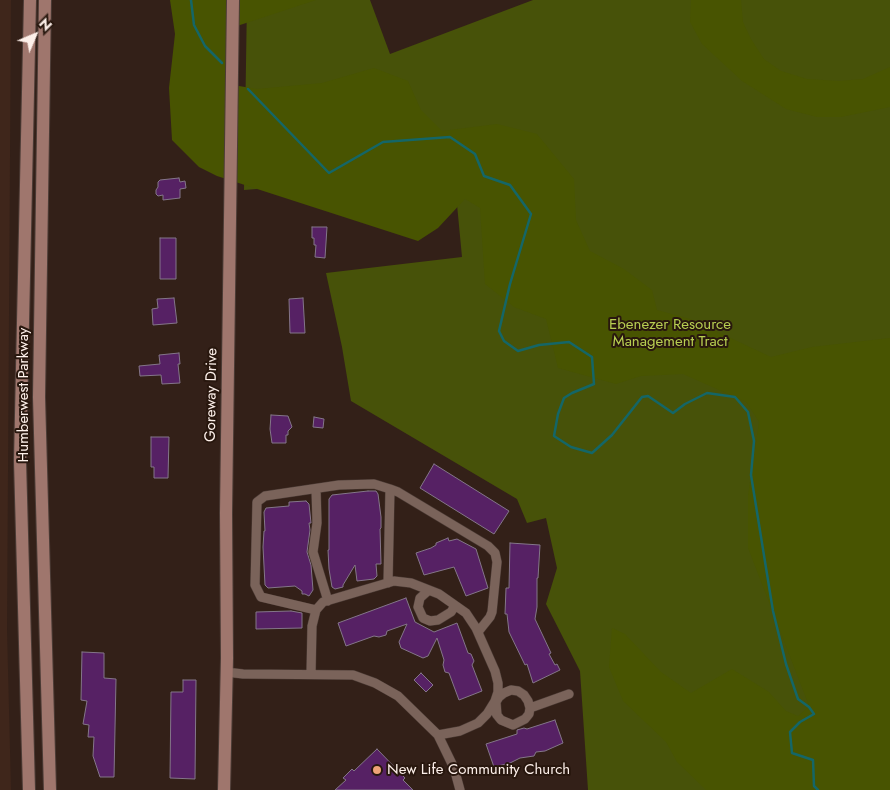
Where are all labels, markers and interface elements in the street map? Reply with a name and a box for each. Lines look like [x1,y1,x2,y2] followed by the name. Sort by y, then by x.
[10,10,60,60] north arrow
[35,13,57,35] text: N
[609,316,731,351] park label: Ebenezer Resource Management Tract
[15,328,33,462] street label: Humberwest Parkway
[202,348,222,442] street label: Goreway Drive
[387,761,570,779] place label: New Life Community Church
[371,764,383,776] marker: New Life Community Church

